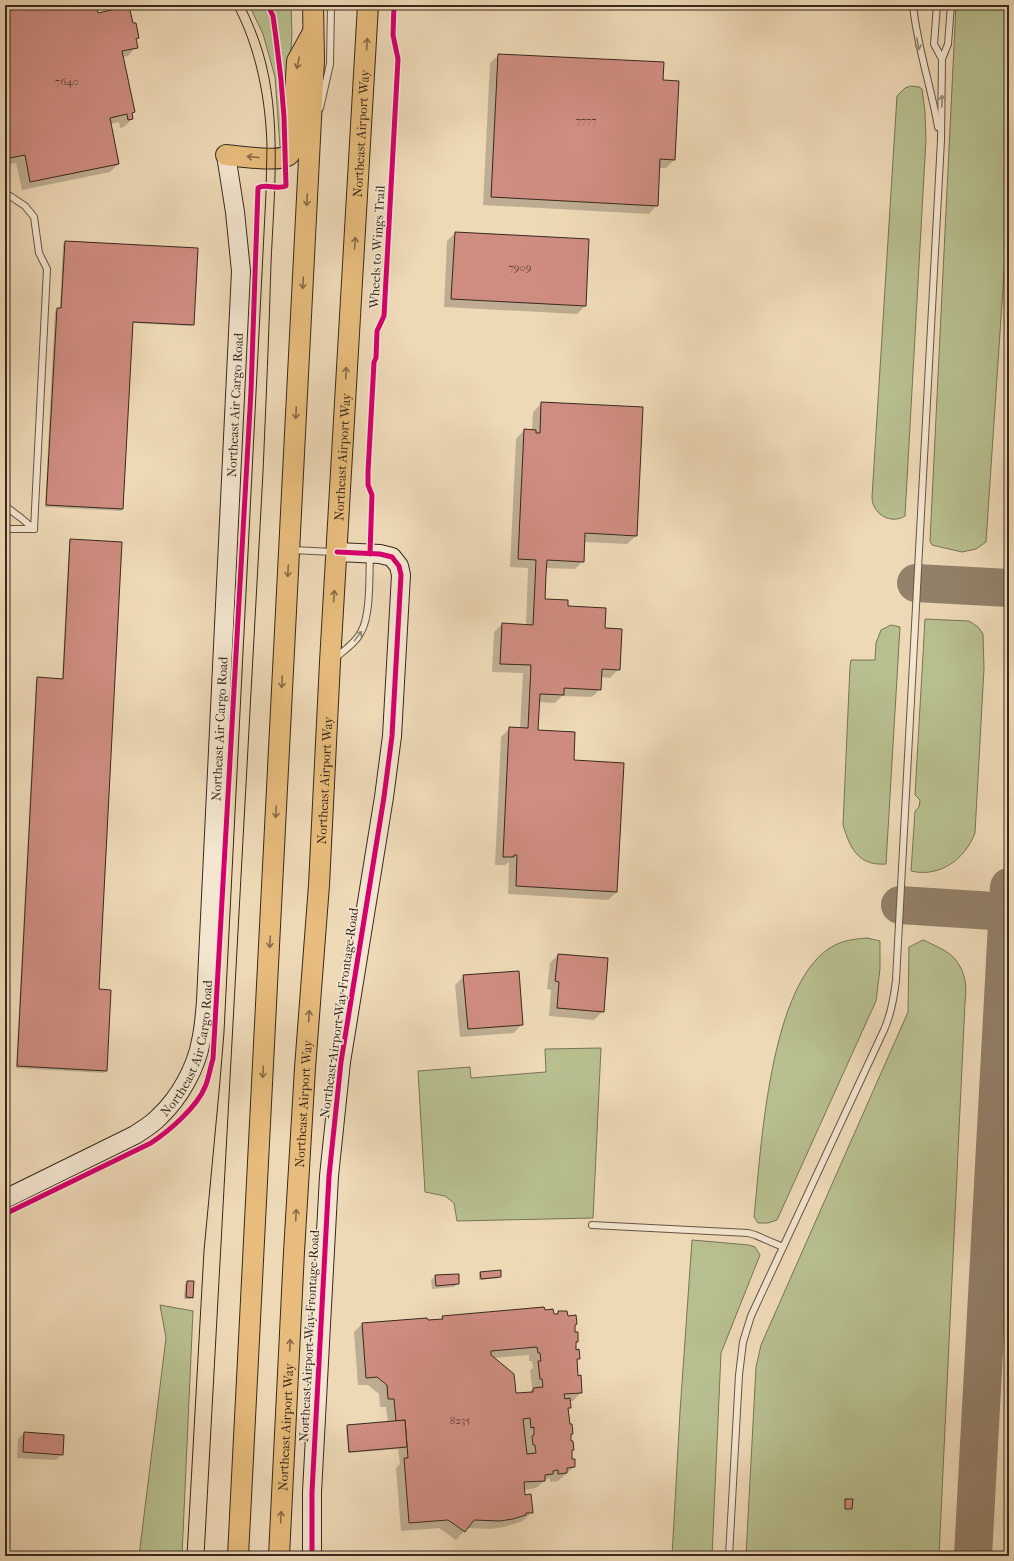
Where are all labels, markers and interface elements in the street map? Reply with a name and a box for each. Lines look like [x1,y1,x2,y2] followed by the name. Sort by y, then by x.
[914,37,922,50] one-way arrow
[363,38,370,51] one-way arrow
[294,57,302,70] one-way arrow
[349,68,372,198] street label: Northeast Airport Way
[55,75,79,88] house number: 7640
[938,95,945,108] one-way arrow
[575,114,597,127] house number: 7777
[247,154,260,161] one-way arrow
[366,185,388,310] street label: Wheels to Wings Trail
[303,193,310,206] one-way arrow
[351,237,358,250] one-way arrow
[509,261,532,274] house number: 7909
[299,276,306,289] one-way arrow
[224,332,246,478] street label: Northeast Air Cargo Road
[343,367,350,380] one-way arrow
[331,392,353,521] street label: Northeast Airport Way
[292,406,299,419] one-way arrow
[284,564,291,577] one-way arrow
[331,590,338,603] one-way arrow
[354,630,363,641] one-way arrow
[208,655,230,801] street label: Northeast Air Cargo Road
[278,675,286,688] one-way arrow
[314,715,335,845] street label: Northeast Airport Way
[272,805,280,818] one-way arrow
[317,906,361,1119] street label: Northeast Airport Way Frontage Road
[266,935,273,948] one-way arrow
[157,979,215,1119] street label: Northeast Air Cargo Road
[306,1010,313,1023] one-way arrow
[292,1038,315,1168] street label: Northeast Airport Way
[259,1065,267,1078] one-way arrow
[293,1209,300,1222] one-way arrow
[296,1229,322,1443] street label: Northeast Airport Way Frontage Road
[286,1339,293,1352] one-way arrow
[275,1362,296,1491] street label: Northeast Airport Way
[450,1414,470,1427] house number: 8235
[277,1511,285,1524] one-way arrow

